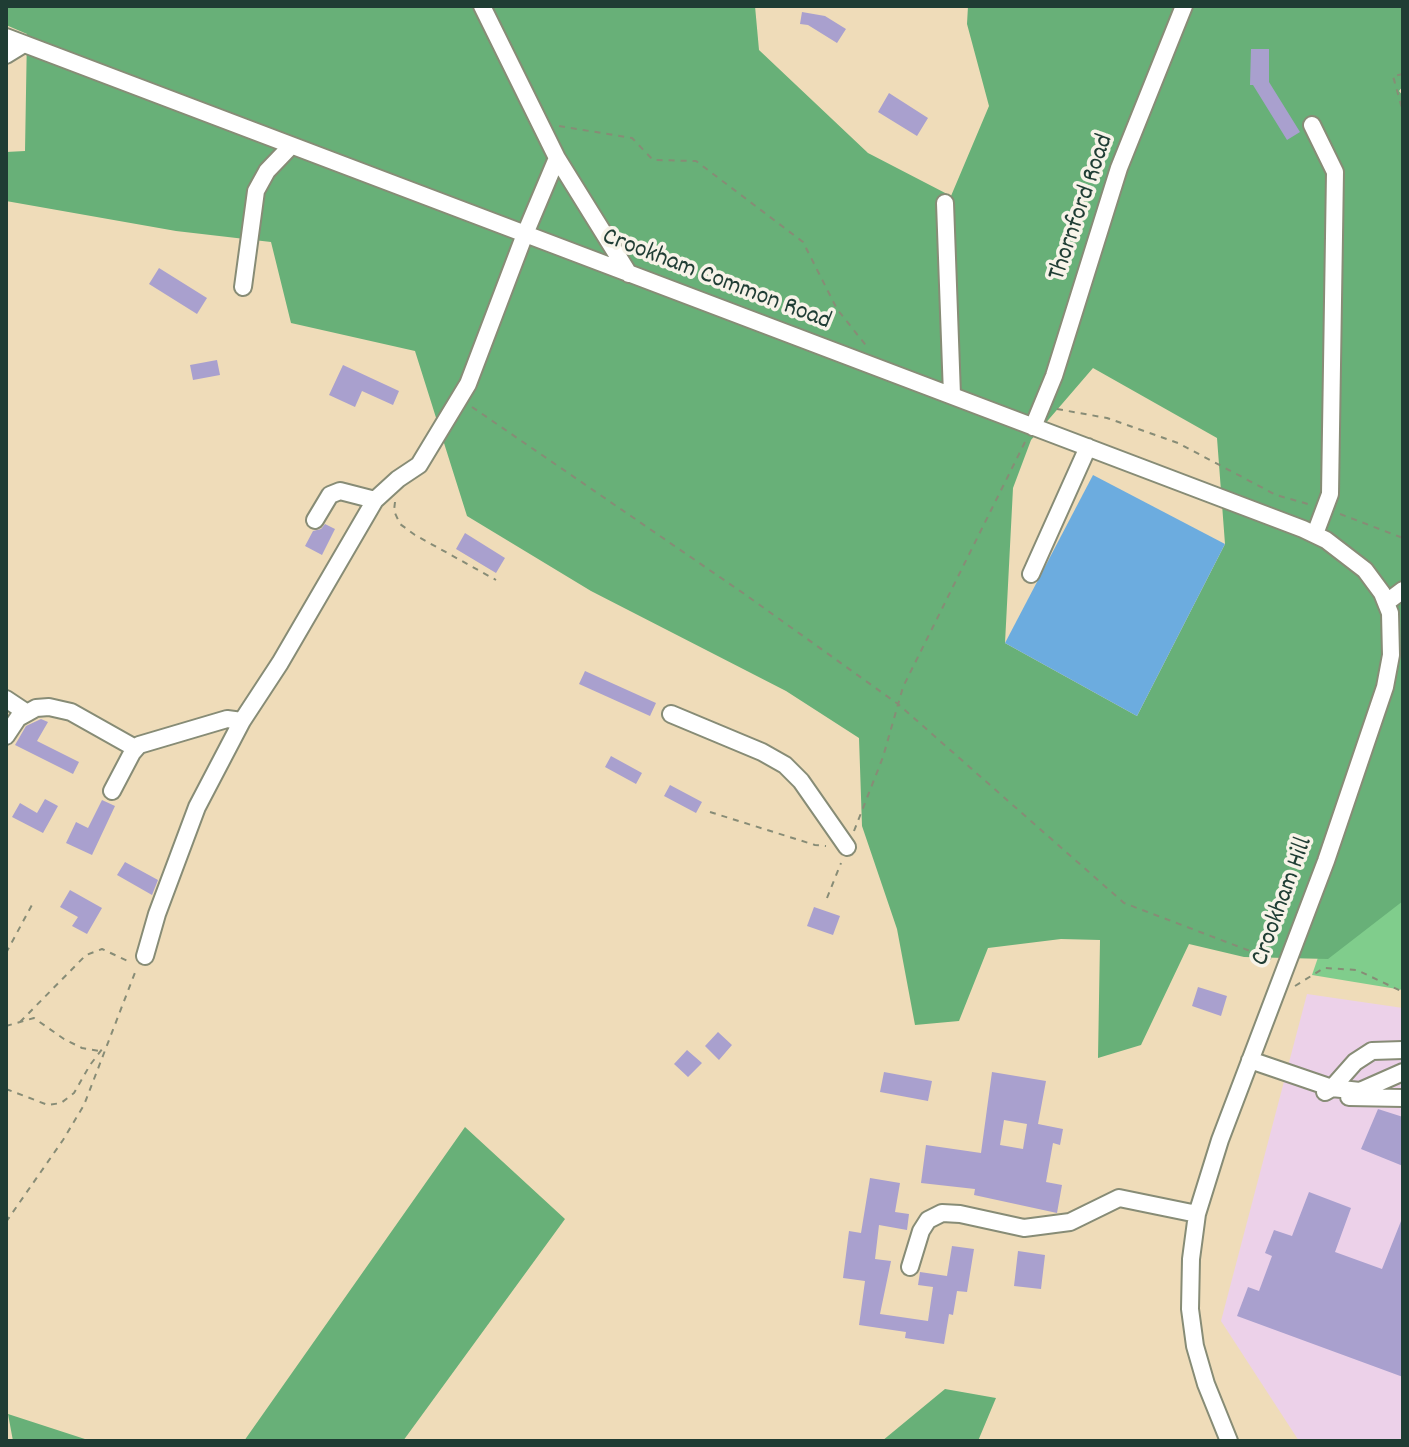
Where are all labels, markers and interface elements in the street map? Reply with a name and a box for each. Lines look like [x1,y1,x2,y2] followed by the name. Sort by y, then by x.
[1043,131,1123,285] street label: Thornford Road
[597,223,835,339] street label: Crookham Common Road
[1246,833,1322,971] street label: Crookham Hill

